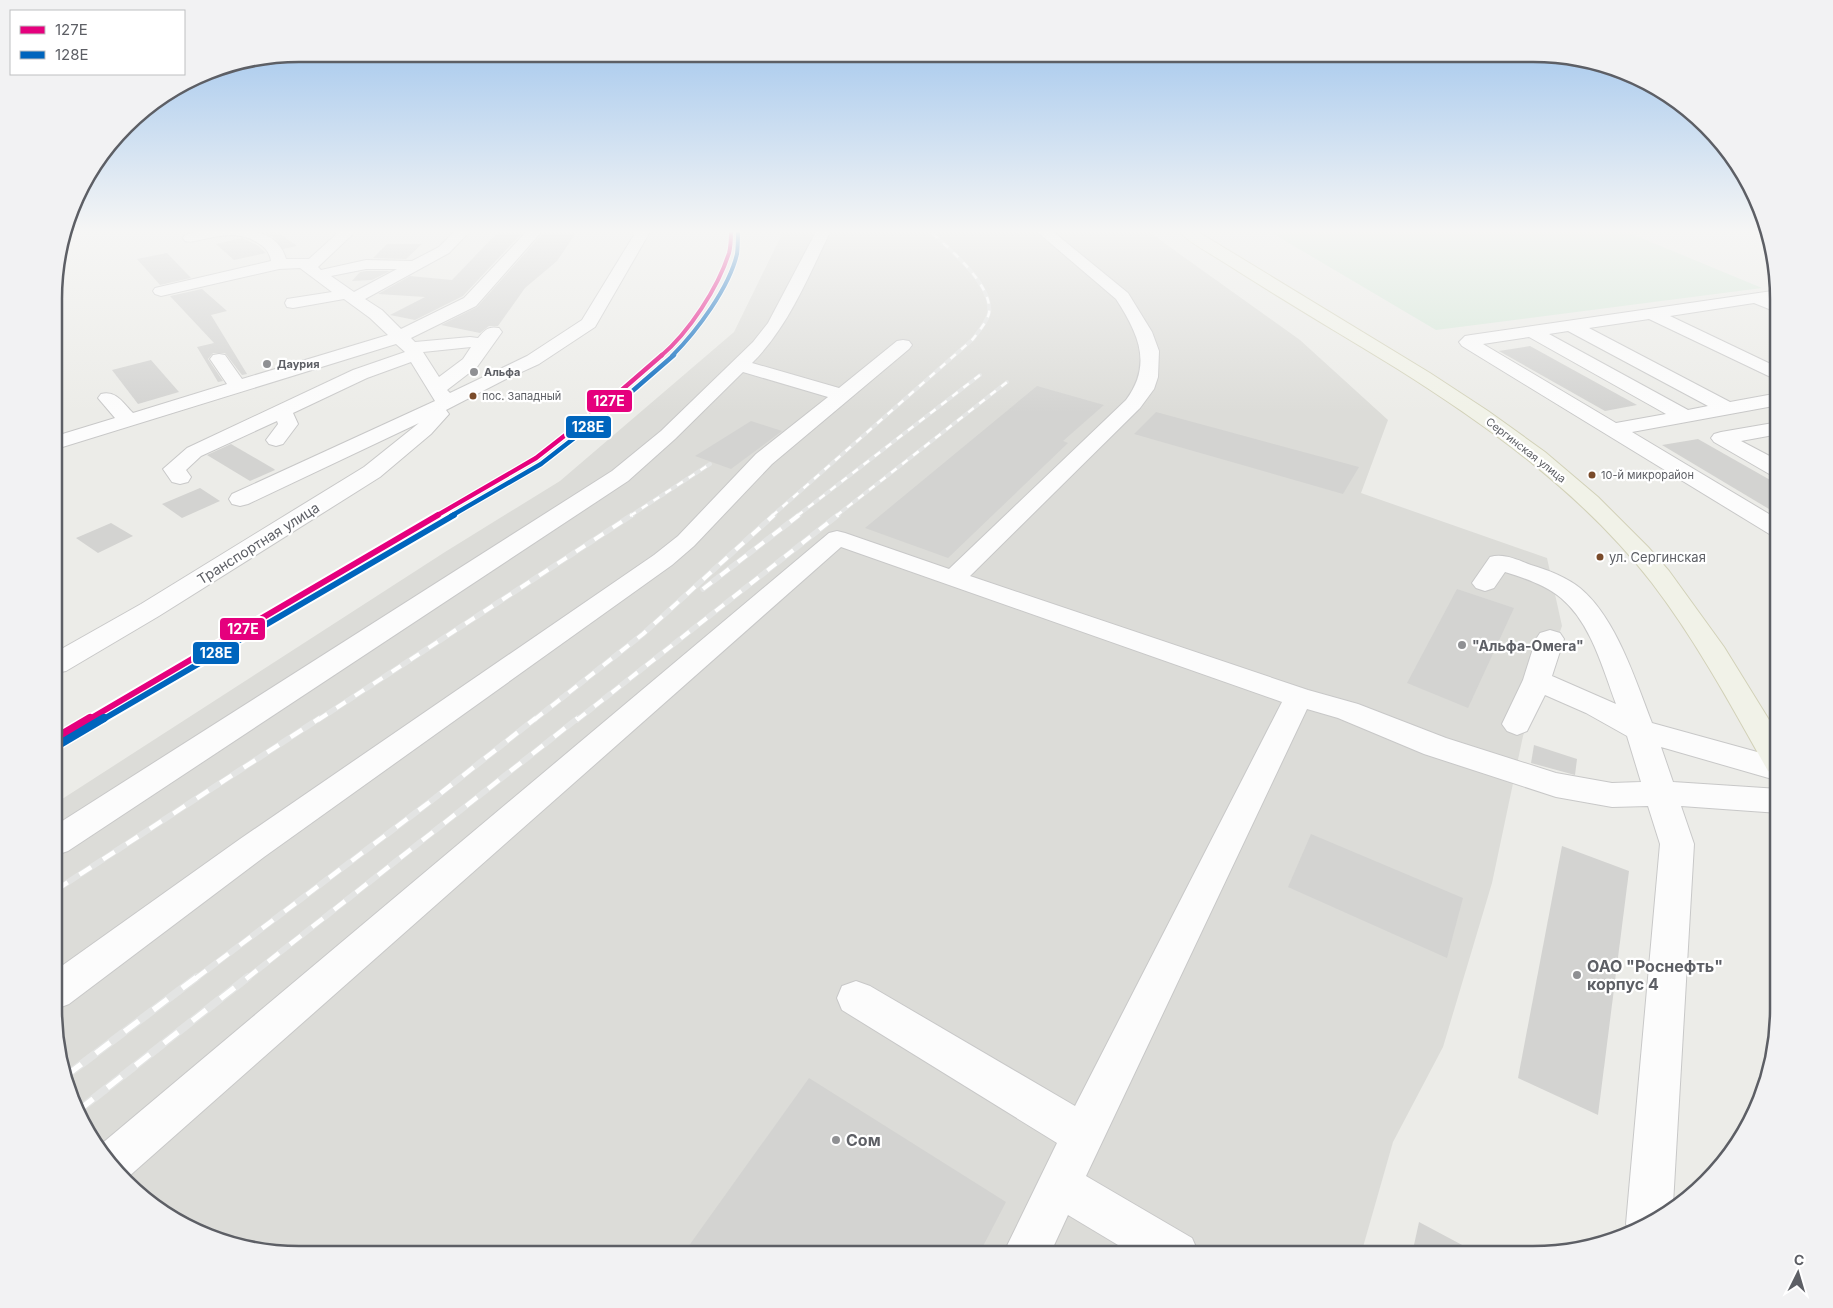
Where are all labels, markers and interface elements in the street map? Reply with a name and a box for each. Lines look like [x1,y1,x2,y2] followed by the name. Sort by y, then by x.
[10,10,185,75] legend
[55,20,88,39] text: 127Е
[55,45,89,64] text: 128Е
[277,357,320,371] place label: Даурия
[261,358,273,370] marker: Даурия
[484,365,521,379] place label: Альфа
[468,366,480,378] marker: Альфа
[482,389,561,403] place label: пос. Западный
[586,389,633,413] line badge: 127Е
[468,391,478,401] marker: пос. Западный
[593,392,625,409] text: 127Е
[1483,414,1569,486] street label: Сергинская улица
[565,415,612,439] line badge: 128Е
[572,418,604,435] text: 128Е
[1601,468,1694,482] place label: 10-й микрорайон
[1587,470,1597,480] marker: 10-й микрорайон
[194,499,322,587] street label: Транспортная улица
[1609,549,1706,565] place label: ул. Сергинская
[1595,552,1605,562] marker: ул. Сергинская
[219,617,266,641] line badge: 127Е
[227,620,259,637] text: 127Е
[1472,637,1584,654] place label: "Альфа-Омега"
[1456,639,1468,651] marker: "Альфа-Омега"
[192,641,240,665] line badge: 128Е
[200,644,232,661] text: 128Е
[1587,956,1723,994] place label: ОАО "Роснефть" корпус 4
[1571,969,1583,981] marker: ОАО "Роснефть" корпус 4
[846,1130,881,1150] place label: Сом
[830,1134,842,1146] marker: Сом
[1773,1248,1823,1298] north arrow
[1793,1251,1805,1268] text: С

